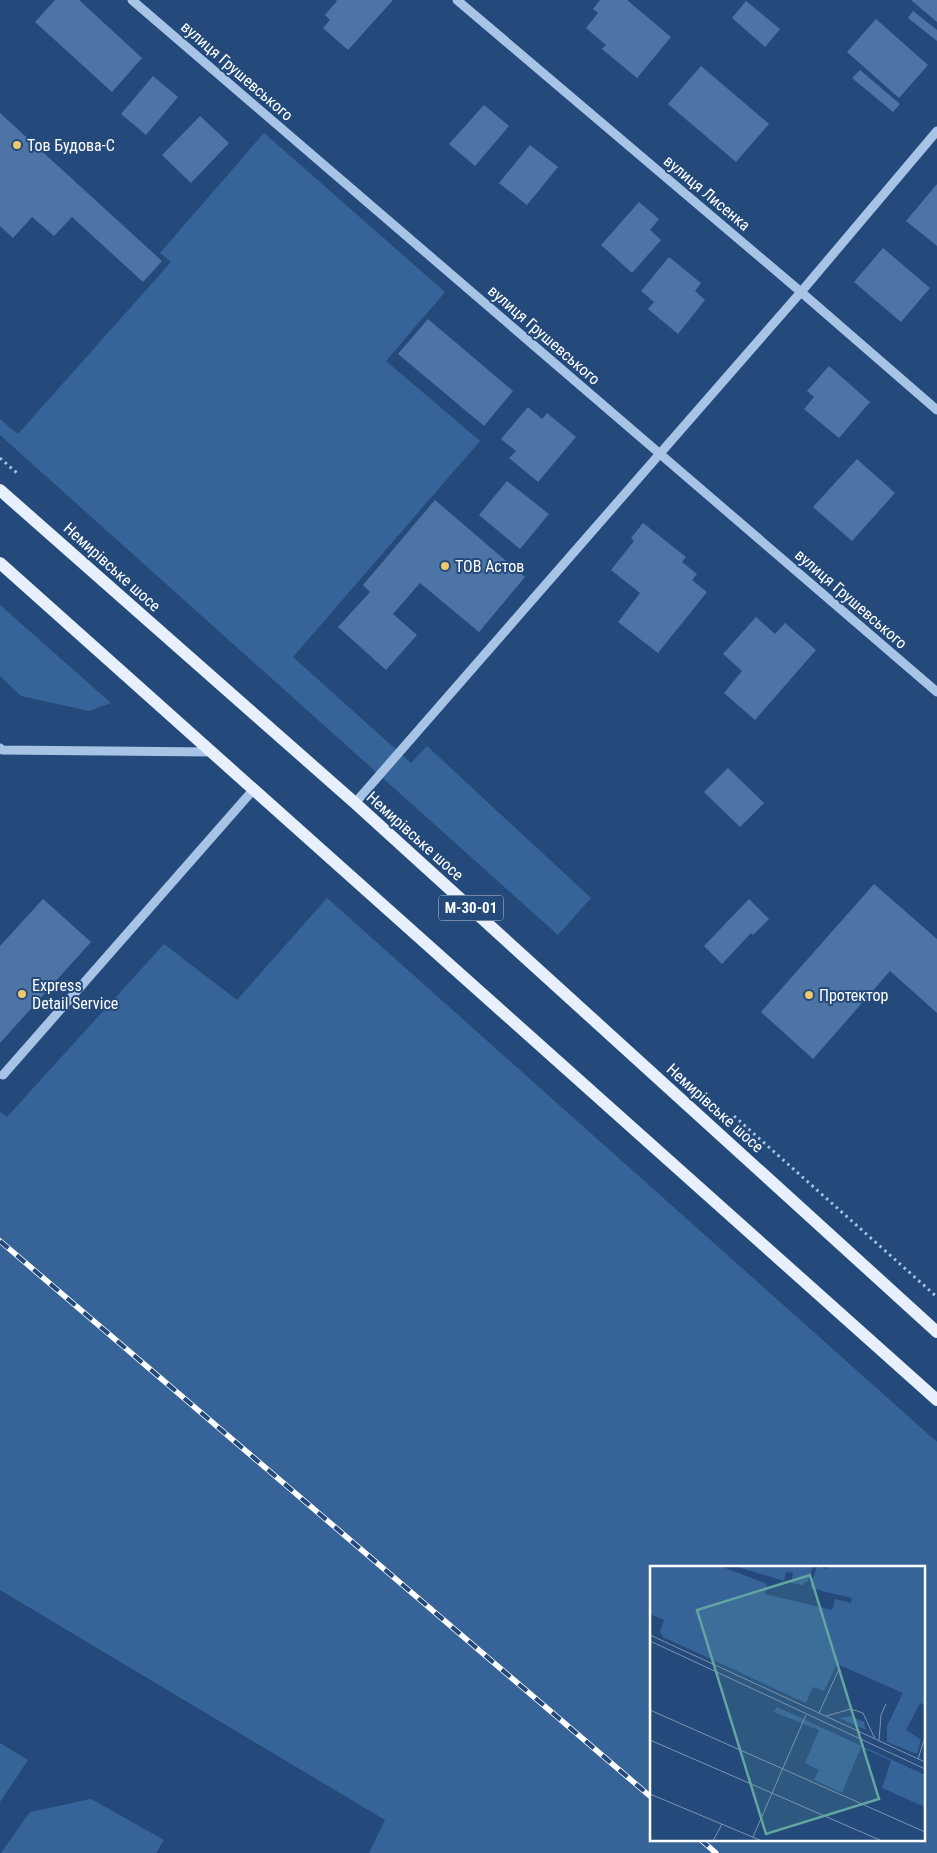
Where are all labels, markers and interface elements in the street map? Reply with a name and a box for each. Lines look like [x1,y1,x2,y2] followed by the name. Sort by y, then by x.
[177,17,297,125] street label: вулиця Грушевського
[27,136,115,155] place label: Тов Будова-С
[11,139,23,151] marker: Тов Будова-С
[660,151,754,235] street label: вулиця Лисенка
[484,281,604,389] street label: вулиця Грушевського
[60,519,164,615] street label: Немирівське шосе
[791,545,911,653] street label: вулиця Грушевського
[455,557,524,576] place label: ТОВ Астов
[439,560,451,572] marker: ТОВ Астов
[363,788,467,884] street label: Немирівське шосе
[438,896,504,920] road number: М-30-01
[32,976,118,1013] place label: Express Detail Service
[819,986,889,1005] place label: Протектор
[16,988,28,1000] marker: Express Detail Service
[803,989,815,1001] marker: Протектор
[663,1060,767,1156] street label: Немирівське шосе
[650,1566,924,1840] inset map

